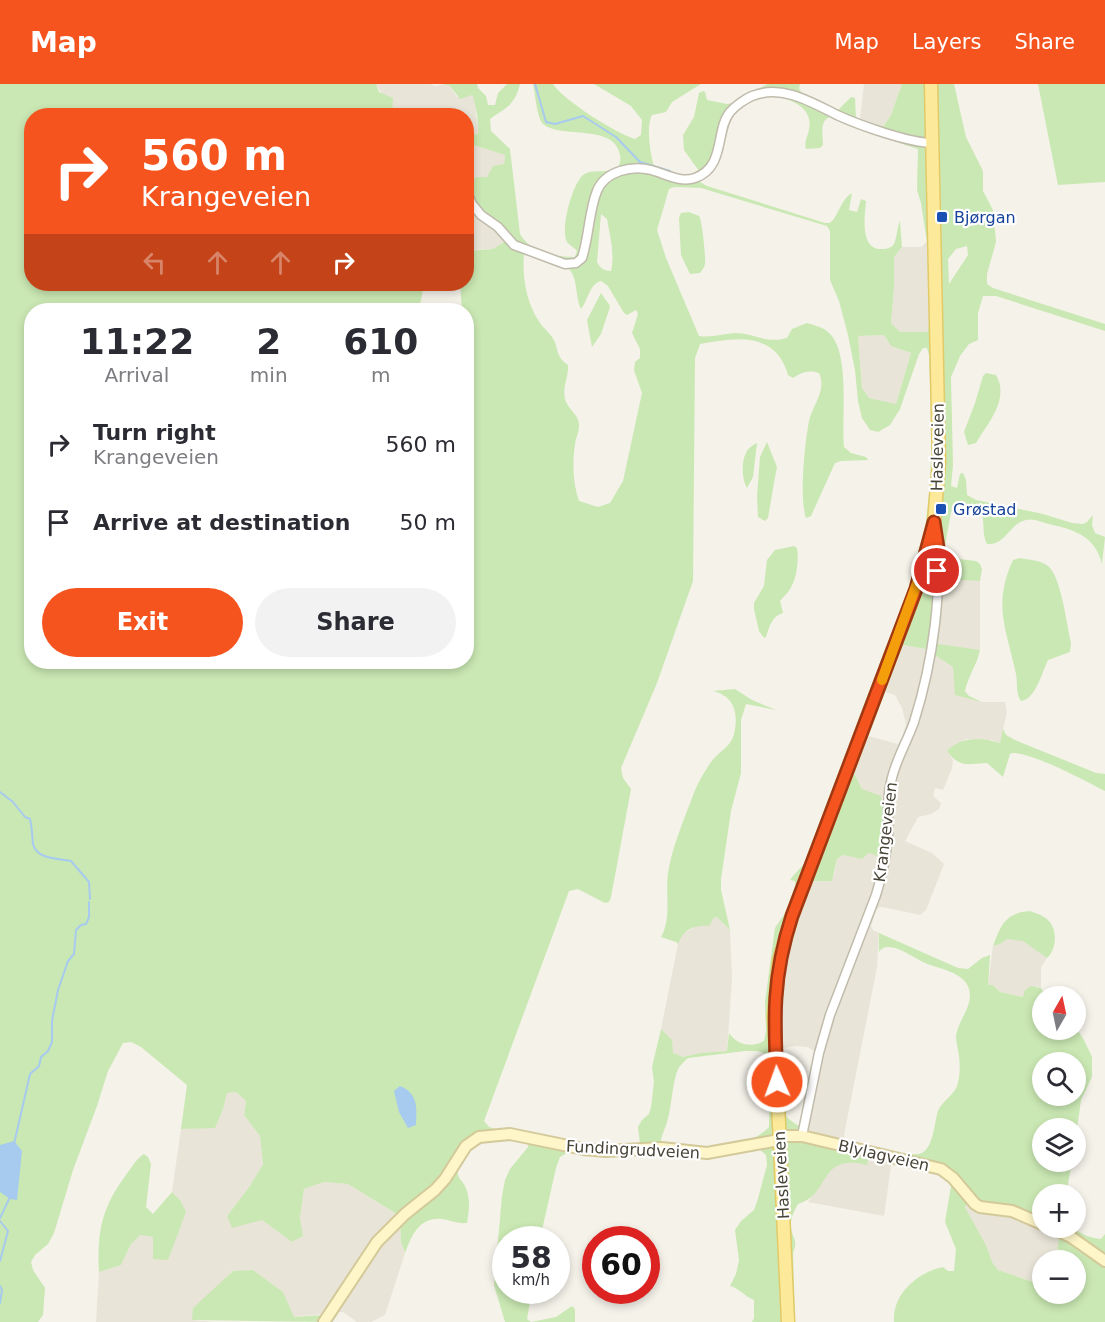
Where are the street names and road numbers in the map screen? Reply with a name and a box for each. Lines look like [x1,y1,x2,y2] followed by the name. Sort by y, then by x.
[927,403,948,491] street label: Hasleveien
[870,781,901,883] street label: Krangeveien
[770,1130,793,1220] street label: Hasleveien
[836,1136,931,1175] street label: Blylagveien
[566,1137,700,1162] street label: Fundingrudveien

